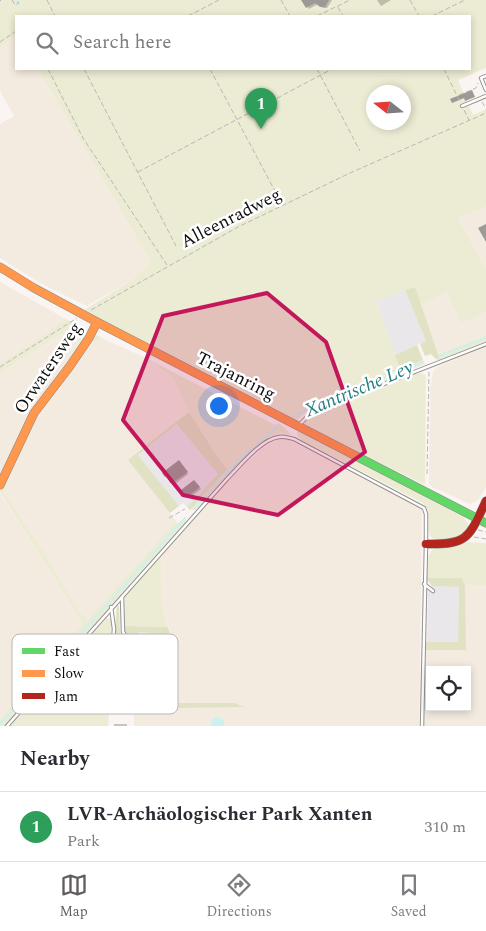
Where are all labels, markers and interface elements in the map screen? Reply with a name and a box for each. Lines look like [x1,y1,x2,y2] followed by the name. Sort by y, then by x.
[15,15,471,70] search box
[73,28,172,57] text: Search here
[33,29,61,57] icon: search
[366,85,411,130] north arrow
[245,88,277,129] pin: 1
[176,181,286,255] street label: Alleenradweg
[7,316,89,420] street label: Orwatersweg
[192,345,280,407] street label: Trajanring
[299,353,418,425] water label: Xantrische Ley
[206,393,232,419] your location
[12,634,178,714] legend
[54,641,80,662] text: Fast
[54,663,84,684] text: Slow
[426,666,471,711] map controls
[426,666,471,711] button: locate
[54,686,78,707] text: Jam
[20,743,90,775] text: Nearby
[67,800,373,829] text: LVR-Archäologischer Park Xanten
[32,815,40,839] text: 1
[424,815,466,839] text: 310 m
[67,829,100,853] text: Park
[59,871,88,922] tab: Map
[206,871,272,922] tab: Directions
[391,871,427,922] tab: Saved

